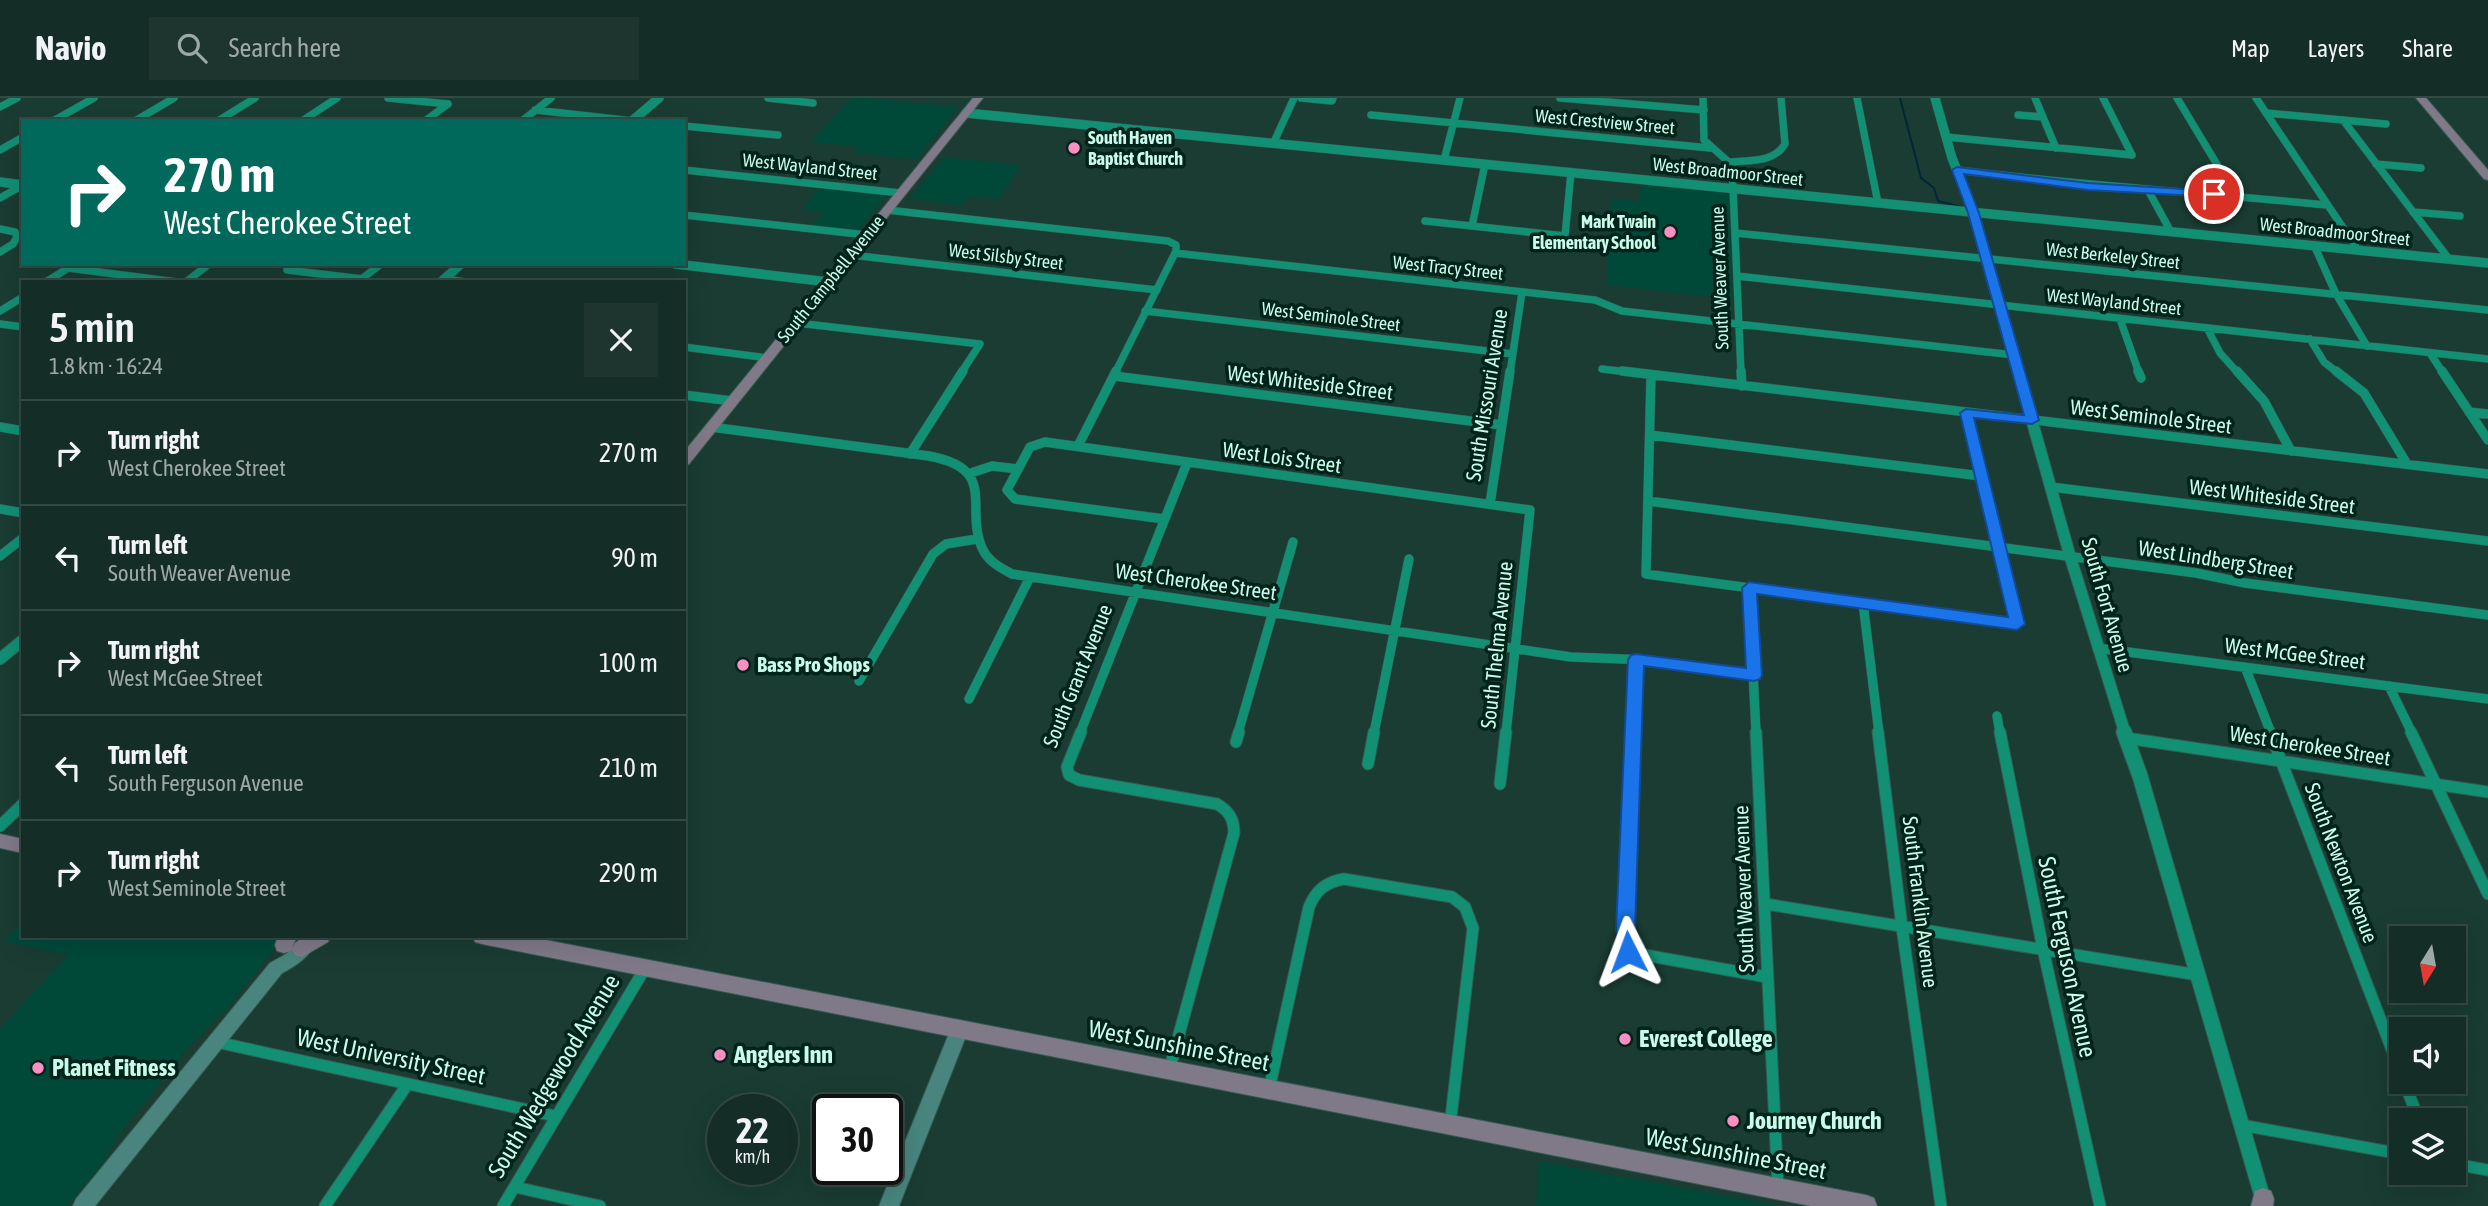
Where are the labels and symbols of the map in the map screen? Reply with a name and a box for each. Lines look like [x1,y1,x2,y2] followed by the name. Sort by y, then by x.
[1534,105,1676,138] street label: West Crestview Street
[1088,127,1183,169] place label: South Haven Baptist Church
[1066,140,1082,156] marker: South Haven Baptist Church
[742,149,878,184] street label: West Wayland Street
[1652,153,1804,190] street label: West Broadmoor Street
[2184,164,2244,224] pin
[1707,206,1732,350] street label: South Weaver Avenue
[773,211,888,347] street label: South Campbell Avenue
[1532,211,1656,253] place label: Mark Twain Elementary School
[2259,213,2411,250] street label: West Broadmoor Street
[1662,224,1678,240] marker: Mark Twain Elementary School
[2045,238,2181,273] street label: West Berkeley Street
[948,239,1065,274] street label: West Silsby Street
[1392,251,1504,284] street label: West Tracy Street
[2046,284,2182,319] street label: West Wayland Street
[1261,298,1402,335] street label: West Seminole Street
[1461,307,1511,483] street label: South Missouri Avenue
[1226,360,1394,404] street label: West Whiteside Street
[2069,394,2233,438] street label: West Seminole Street
[1221,437,1343,477] street label: West Lois Street
[2188,474,2356,518] street label: West Whiteside Street
[2077,535,2139,675] street label: South Fort Avenue
[2137,535,2295,583] street label: West Lindberg Street
[1114,558,1278,604] street label: West Cherokee Street
[1475,560,1517,730] street label: South Thelma Avenue
[1038,601,1117,751] street label: South Grant Avenue
[2224,632,2367,674] street label: West McGee Street
[757,652,870,676] place label: Bass Pro Shops
[735,657,751,673] marker: Bass Pro Shops
[2228,720,2392,770] street label: West Cherokee Street
[2300,779,2383,946] street label: South Newton Avenue
[1728,805,1758,973] street label: South Weaver Avenue
[1899,815,1943,989] street label: South Franklin Avenue
[2033,854,2102,1060] street label: South Ferguson Avenue
[1591,915,1665,989] position arrow
[2389,926,2466,1003] north arrow
[482,969,625,1182] street label: South Wedgewood Avenue
[1086,1015,1272,1076] street label: West Sunshine Street
[294,1023,488,1090] street label: West University Street
[1639,1025,1773,1052] place label: Everest College
[1617,1031,1633,1047] marker: Everest College
[733,1041,833,1068] place label: Anglers Inn
[712,1047,728,1063] marker: Anglers Inn
[52,1054,176,1081] place label: Planet Fitness
[30,1060,46,1076] marker: Planet Fitness
[812,1094,903,1185] speed limit sign: 30
[1746,1107,1882,1134] place label: Journey Church
[1725,1113,1741,1129] marker: Journey Church
[1643,1123,1829,1184] street label: West Sunshine Street

